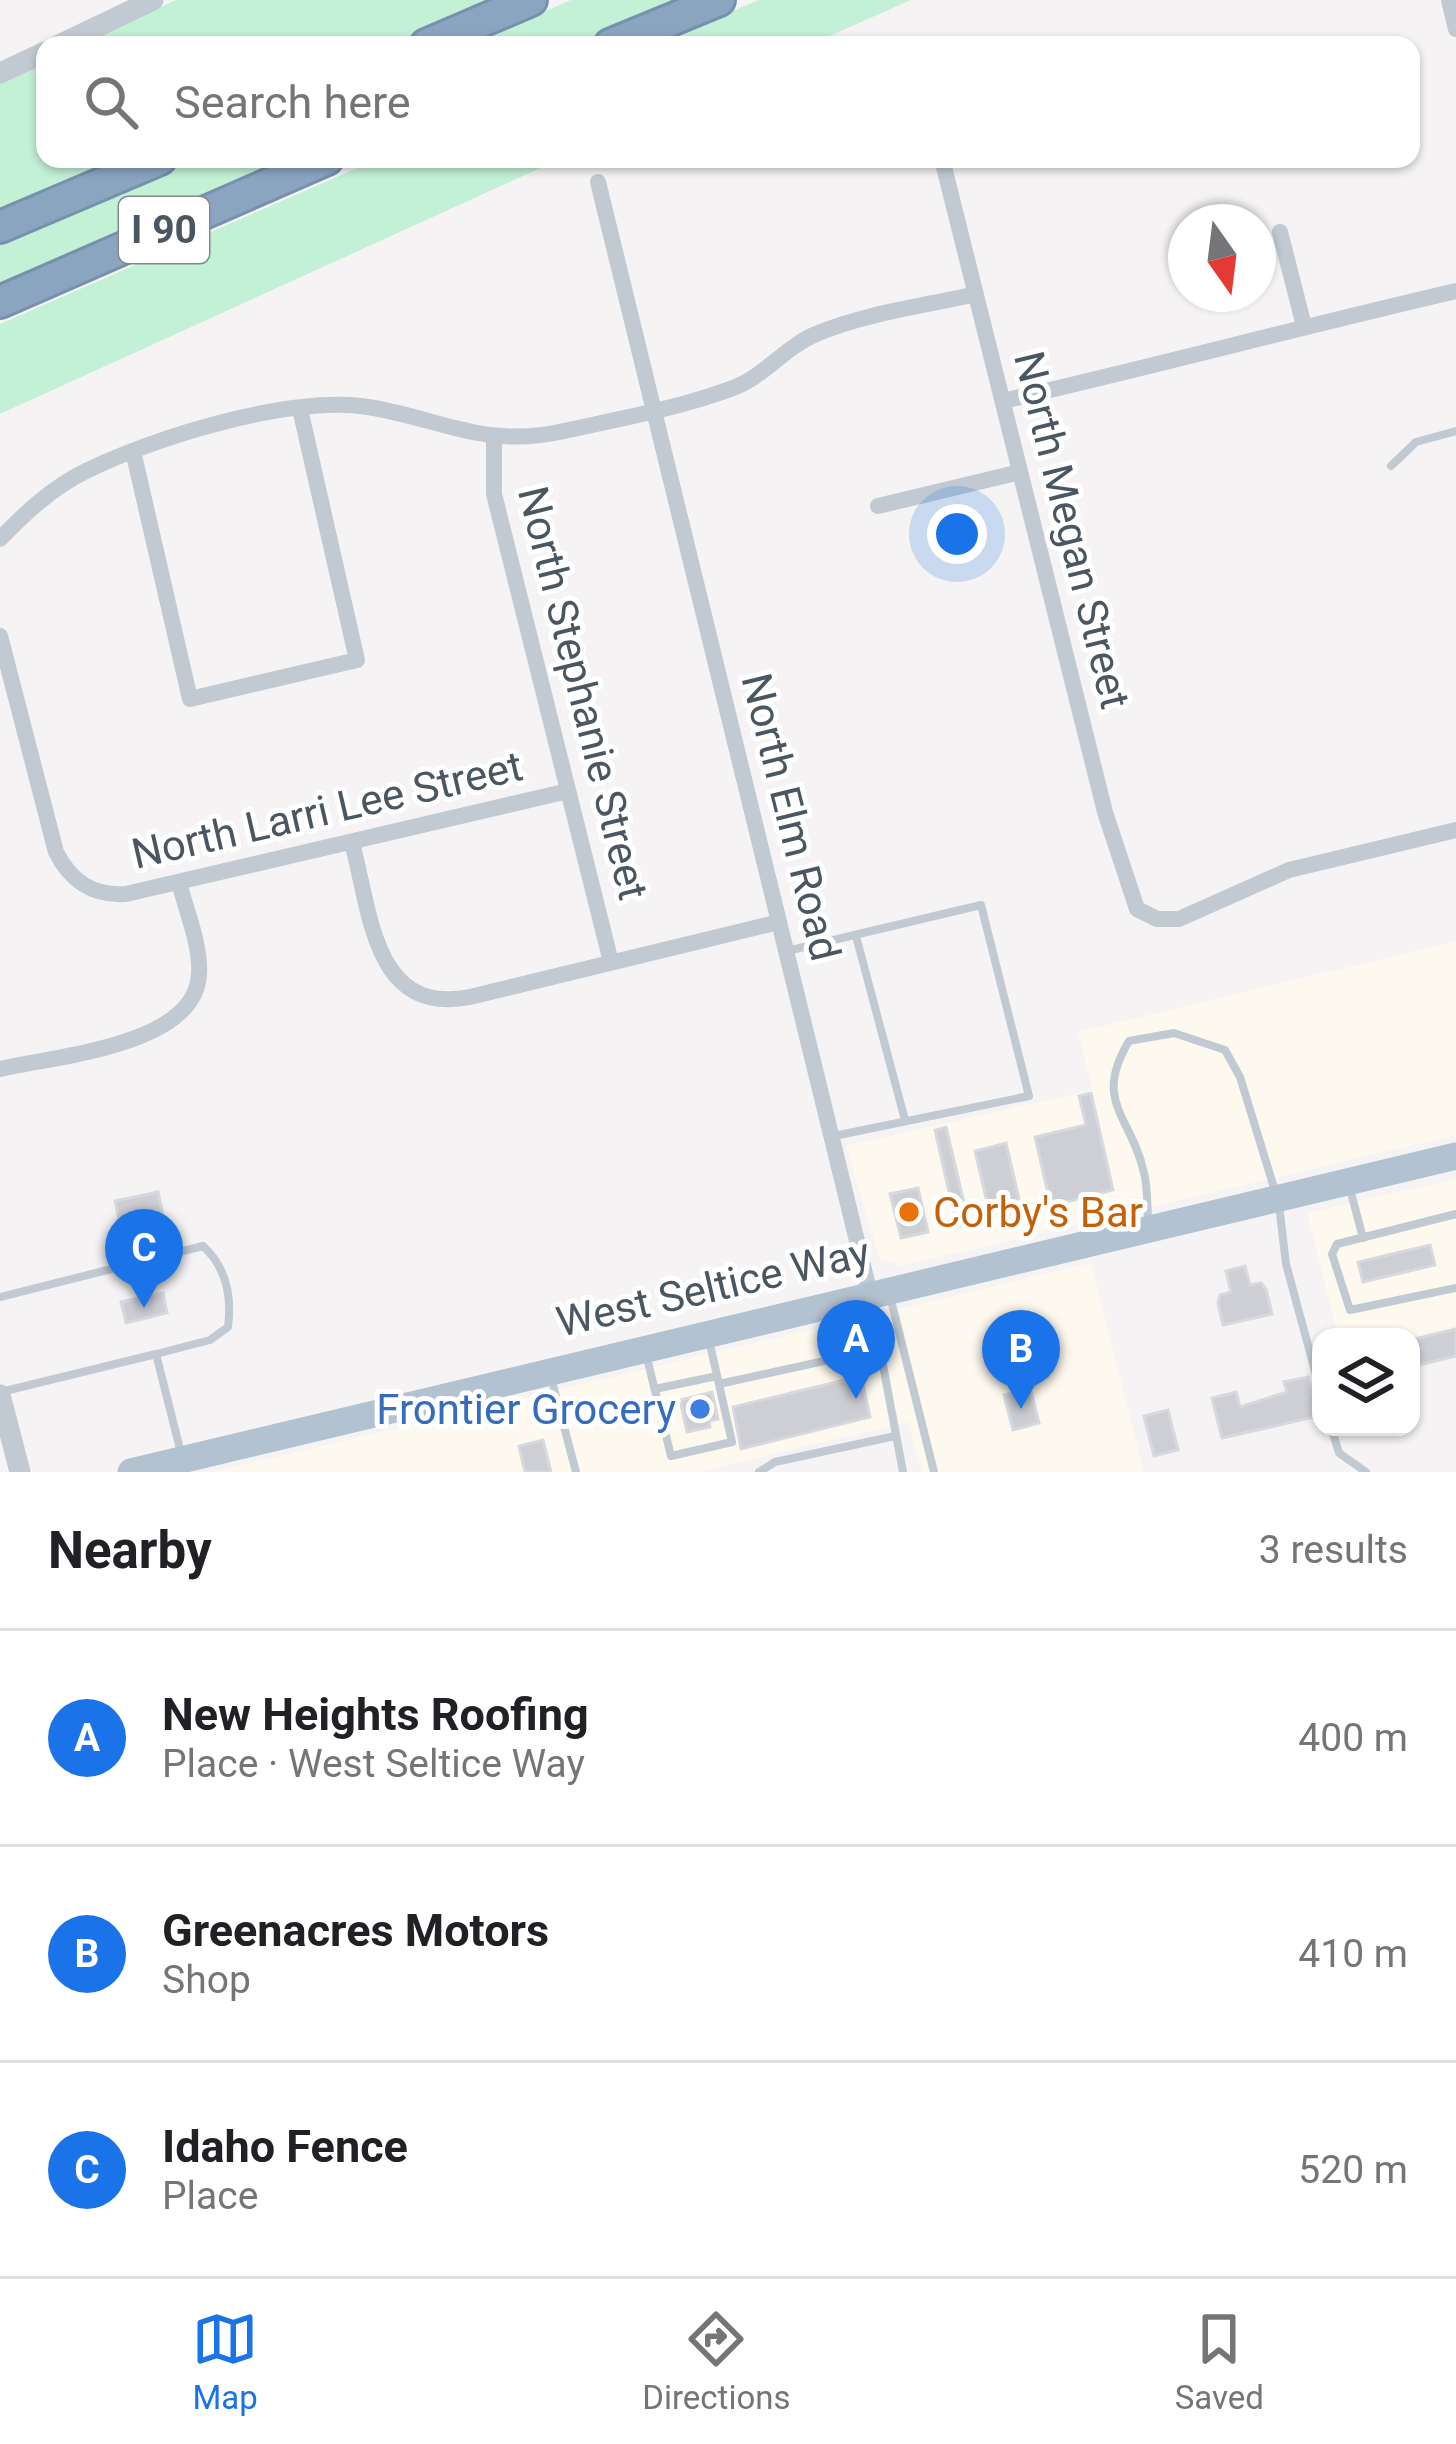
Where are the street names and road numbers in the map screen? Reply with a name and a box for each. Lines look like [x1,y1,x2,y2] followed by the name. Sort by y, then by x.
[119,197,209,263] road number: I 90
[1004,346,1140,714] street label: North Megan Street
[508,481,658,905] street label: North Stephanie Street
[732,668,850,966] street label: North Elm Road
[127,741,527,879] street label: North Larri Lee Street
[552,1227,874,1347] street label: West Seltice Way

